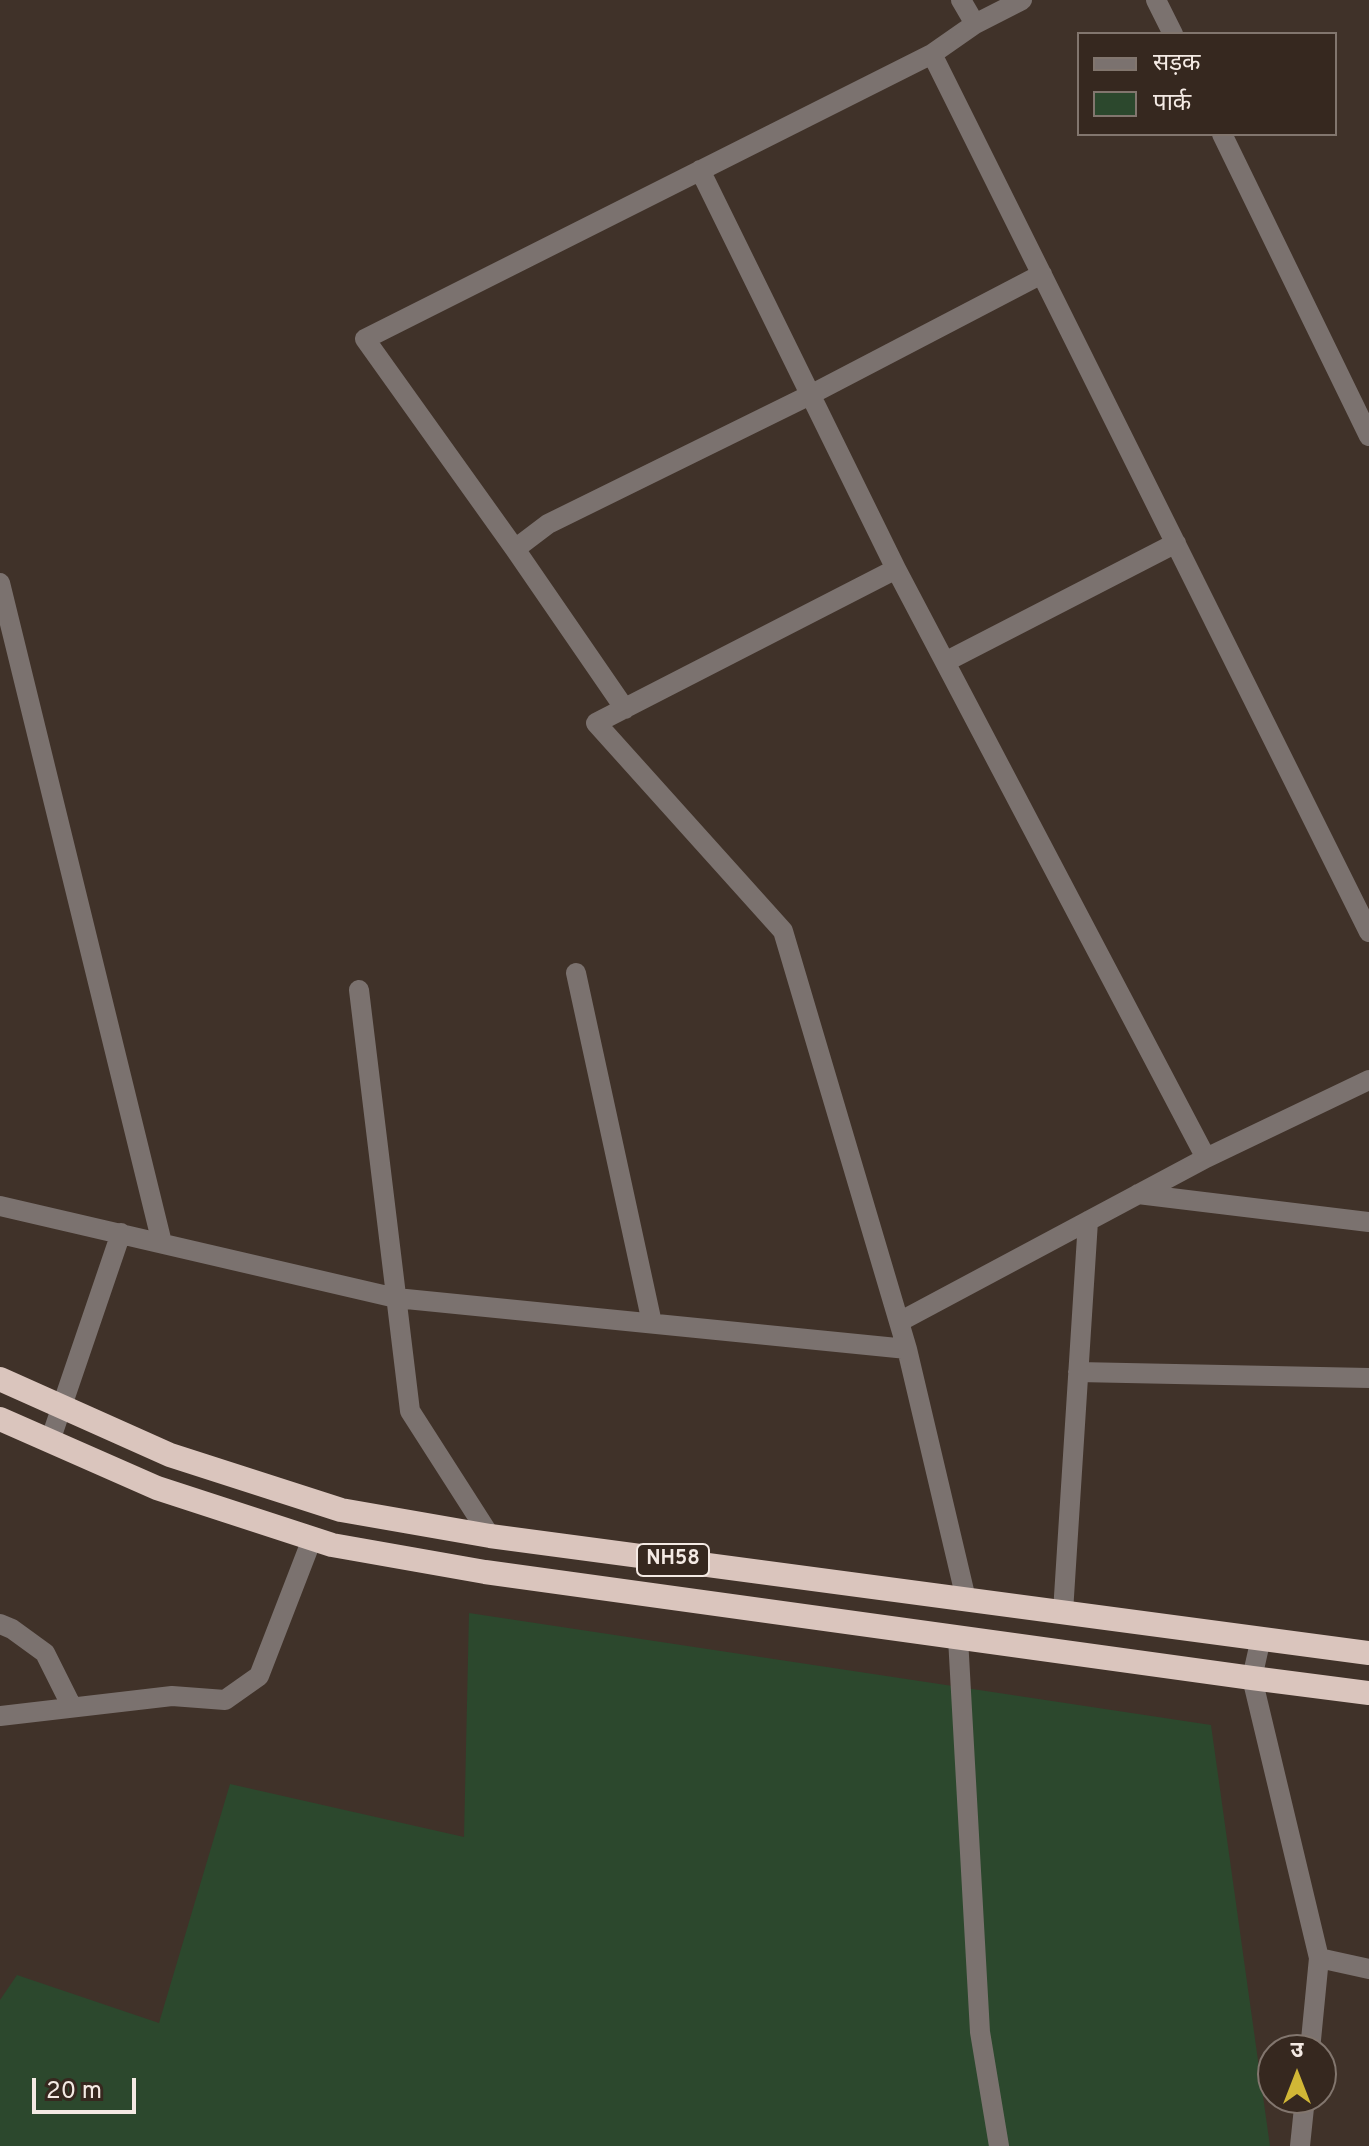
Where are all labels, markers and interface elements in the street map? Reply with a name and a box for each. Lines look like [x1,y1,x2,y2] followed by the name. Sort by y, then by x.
[1077,32,1337,136] legend
[1153,49,1201,79] text: सड़क
[1153,89,1191,119] text: पार्क
[637,1544,709,1576] road number: NH58
[1257,2034,1337,2114] north arrow
[1291,2038,1303,2065] text: उ
[36,2062,140,2112] scale bar
[46,2077,102,2107] text: 20 m

